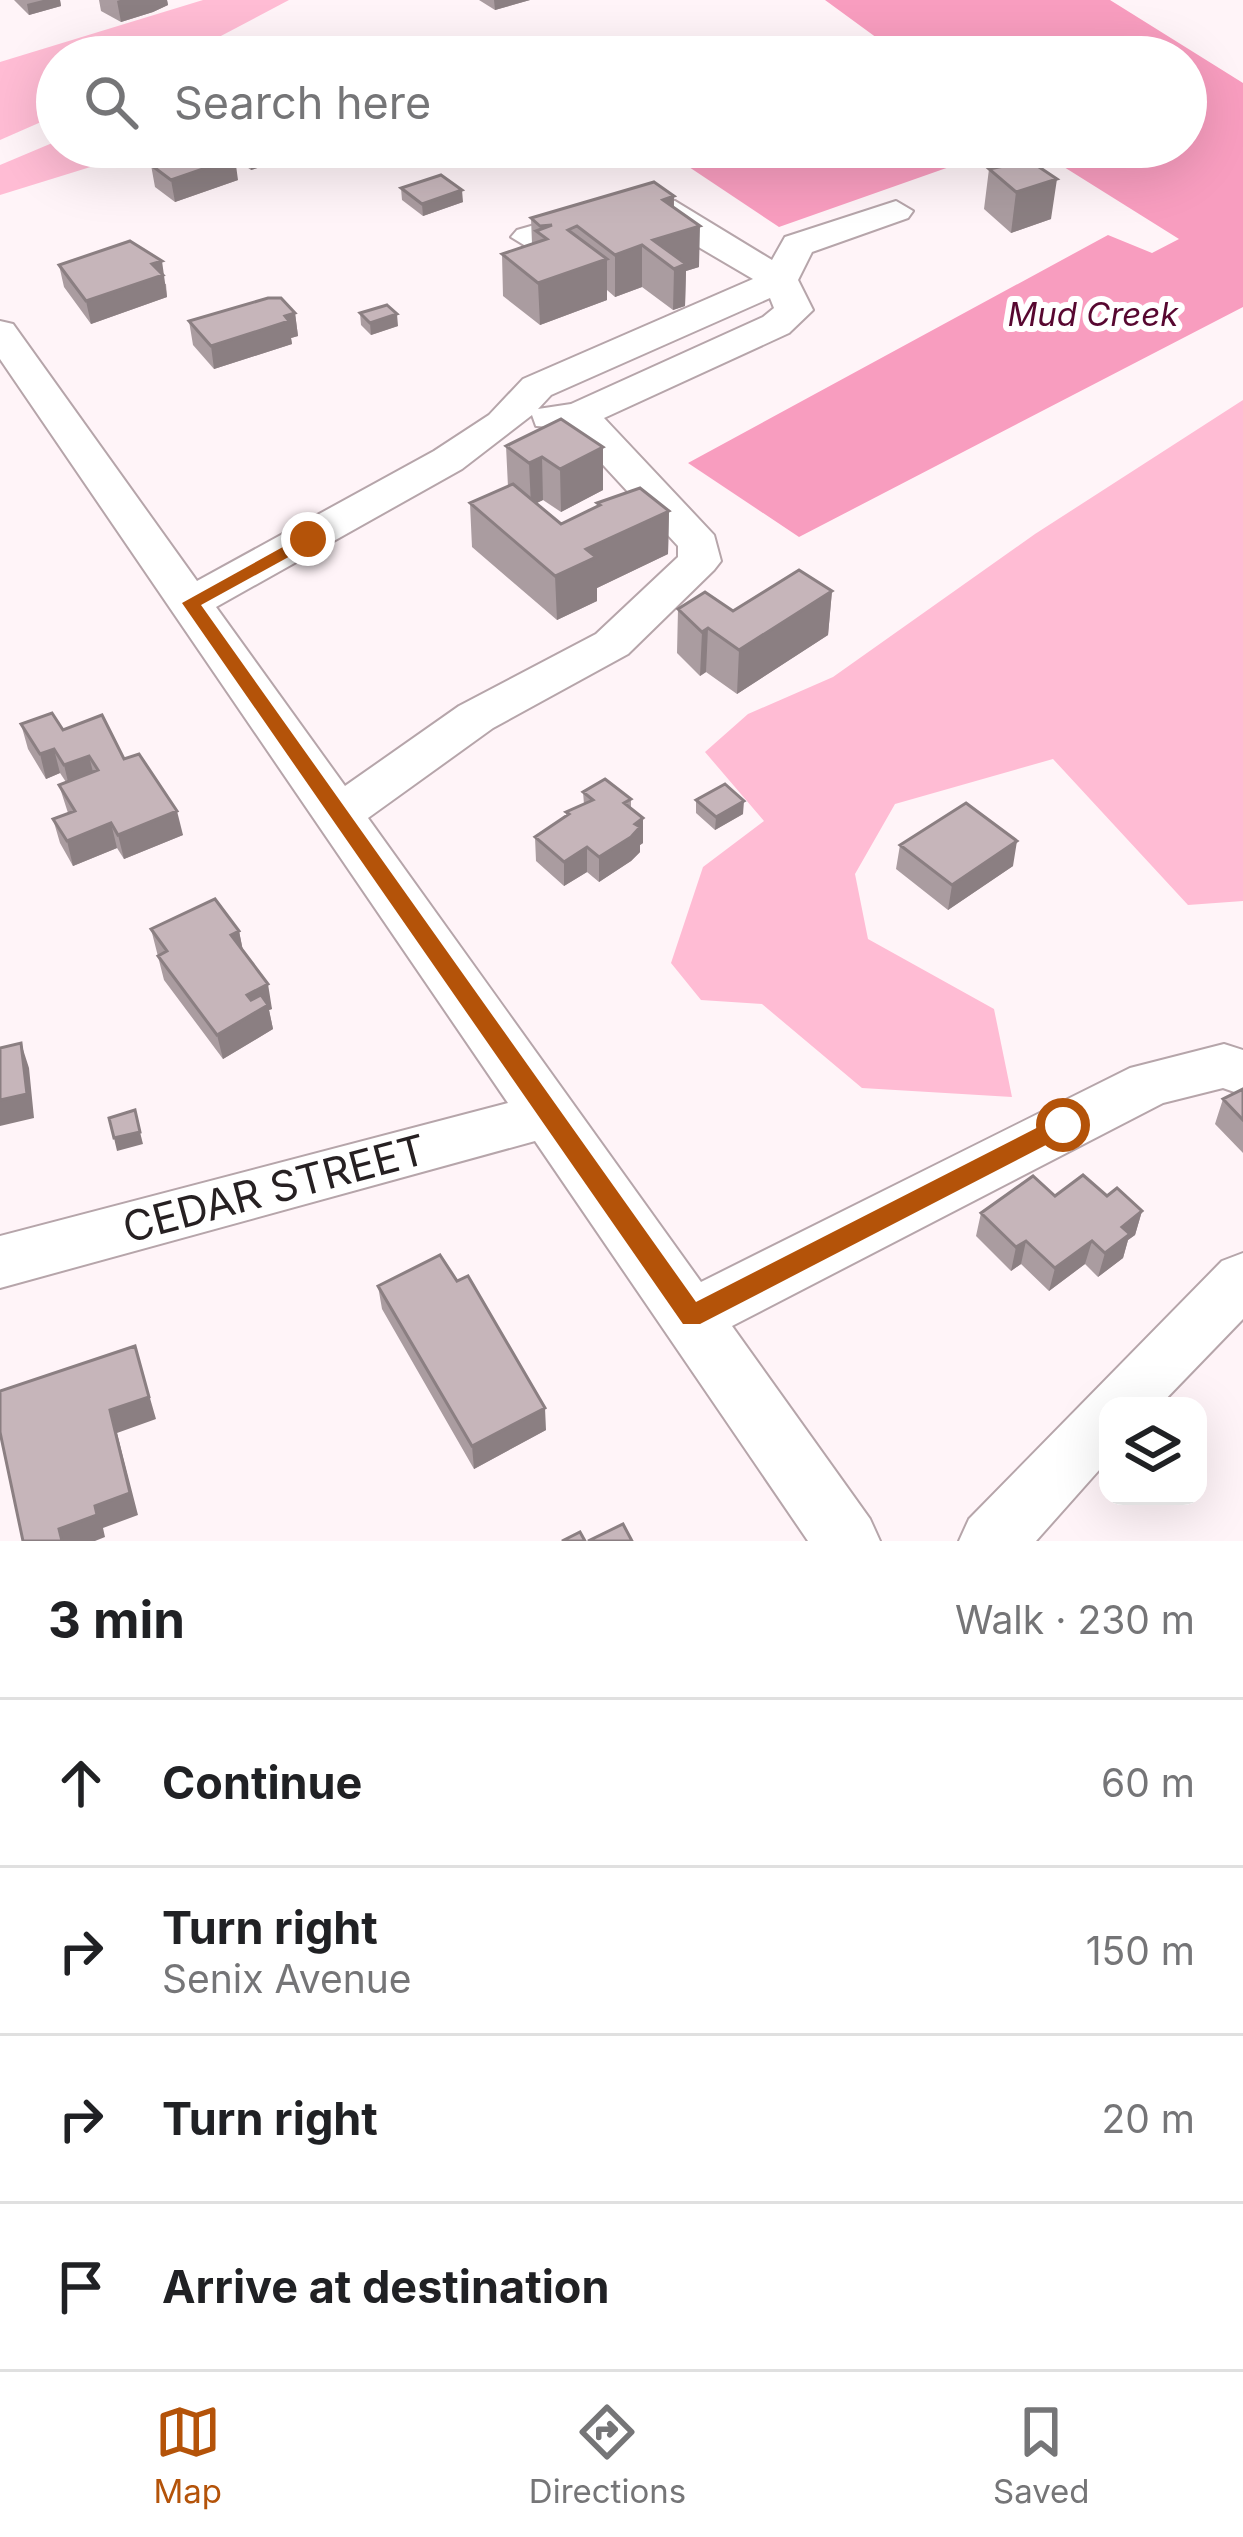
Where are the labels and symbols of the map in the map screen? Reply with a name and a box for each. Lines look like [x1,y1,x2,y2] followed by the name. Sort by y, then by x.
[1008,294,1179,334] water label: Mud Creek
[281,512,335,566] route end
[1036,1098,1090,1152] route start
[117,1123,431,1253] street label: CEDAR STREET

